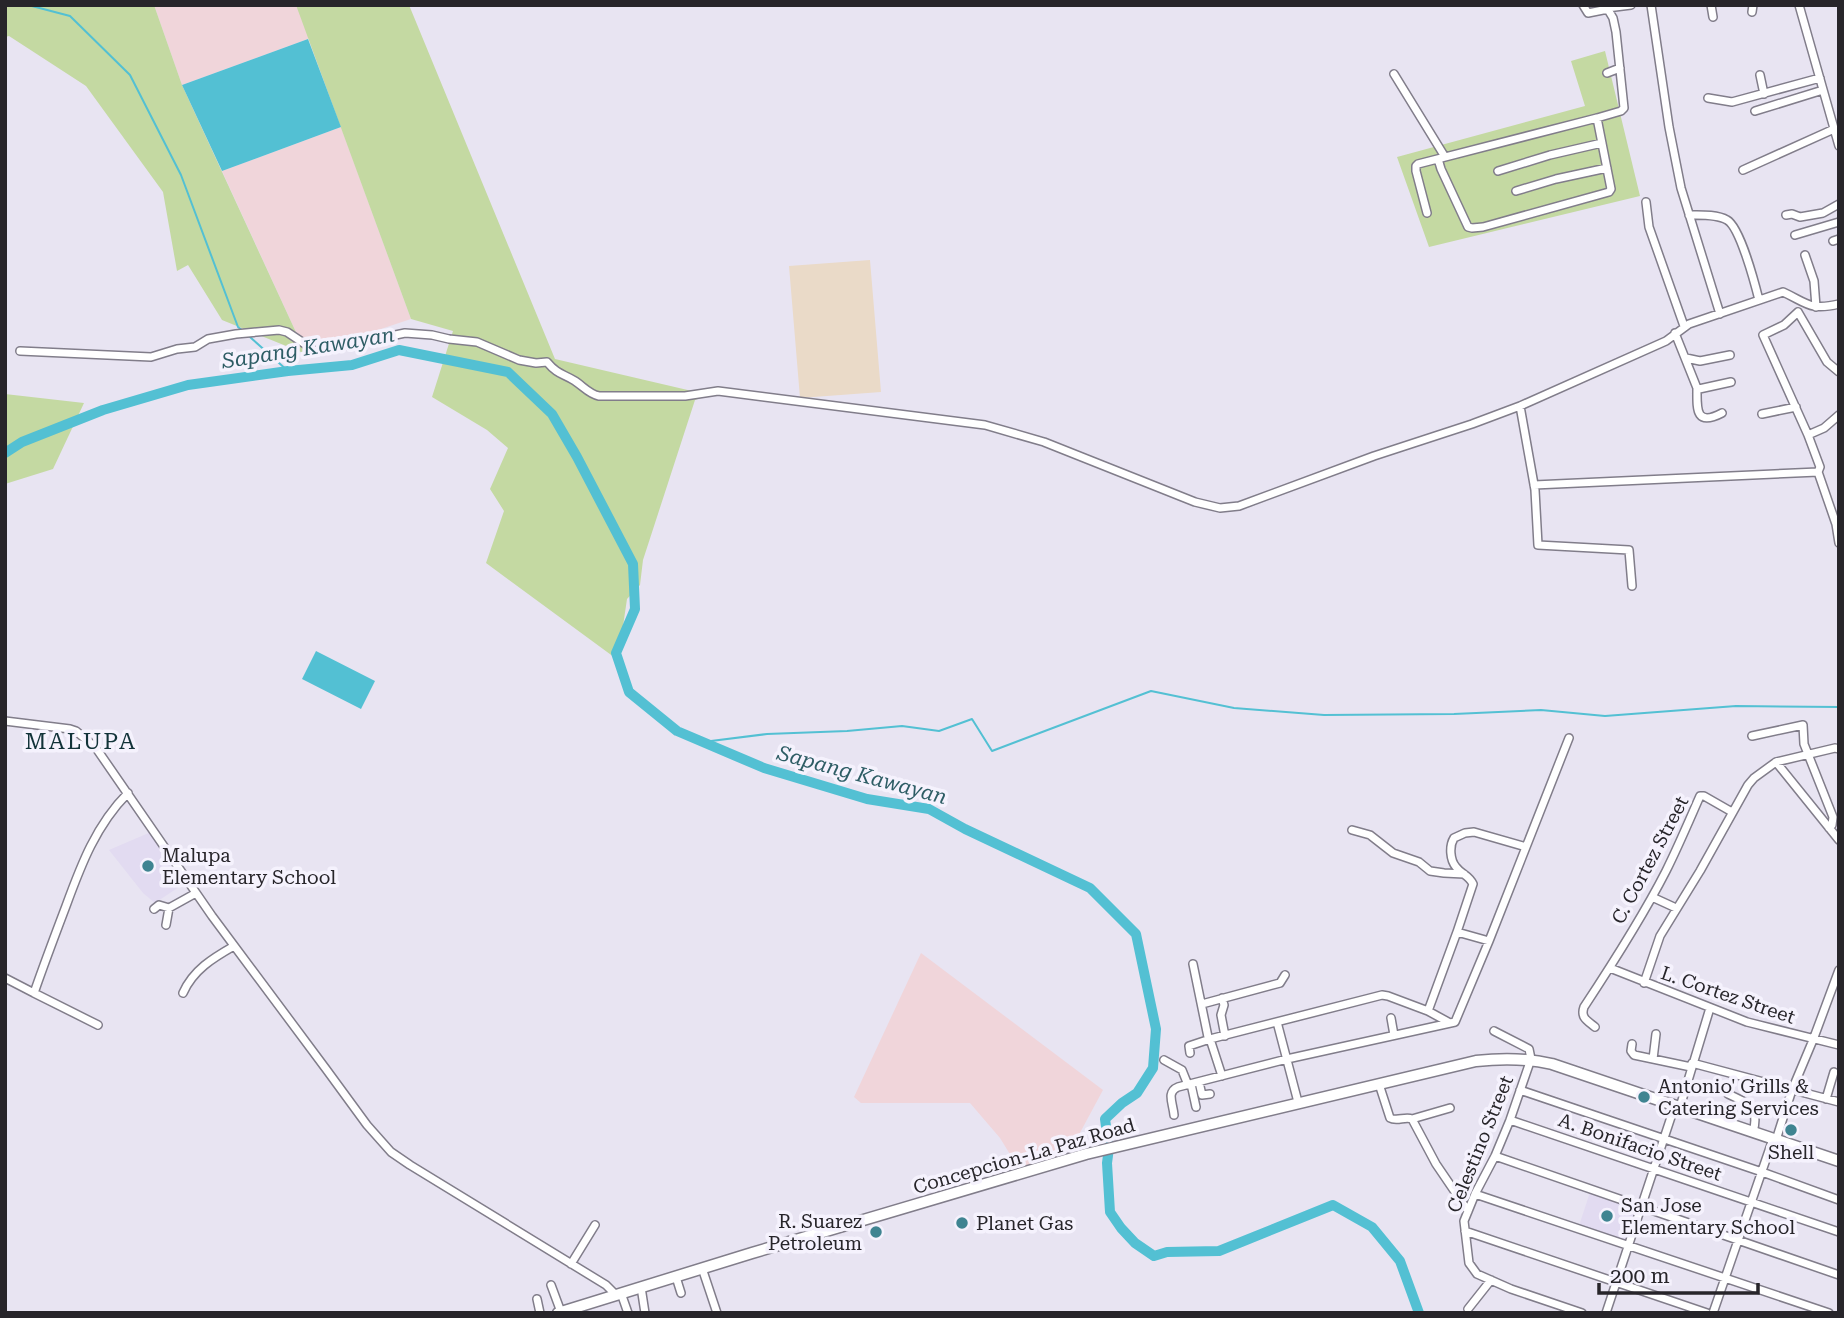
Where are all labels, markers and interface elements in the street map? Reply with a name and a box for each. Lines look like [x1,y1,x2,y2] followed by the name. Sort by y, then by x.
[219,323,396,374] water label: Sapang Kawayan
[25,728,137,755] district label: MALUPA
[774,741,949,809] water label: Sapang Kawayan
[1607,792,1693,928] street label: C. Cortez Street
[162,844,336,889] place label: Malupa Elementary School
[140,858,156,874] marker: Malupa Elementary School
[1658,961,1798,1029] street label: L. Cortez Street
[1442,1072,1518,1216] street label: Celestino Street
[1658,1075,1819,1120] place label: Antonio' Grills & Catering Services
[1636,1089,1652,1105] marker: Antonio' Grills & Catering Services
[1555,1108,1725,1186] street label: A. Bonifacio Street
[910,1113,1138,1199] street label: Concepcion-La Paz Road
[1783,1122,1799,1138] marker: Shell
[1768,1141,1814,1164] place label: Shell
[1621,1194,1795,1239] place label: San Jose Elementary School
[1599,1208,1615,1224] marker: San Jose Elementary School
[768,1210,862,1255] place label: R. Suarez Petroleum
[976,1212,1073,1235] place label: Planet Gas
[954,1215,970,1231] marker: Planet Gas
[868,1224,884,1240] marker: R. Suarez Petroleum
[1599,1252,1758,1296] scale bar
[1610,1264,1670,1288] text: 200 m

